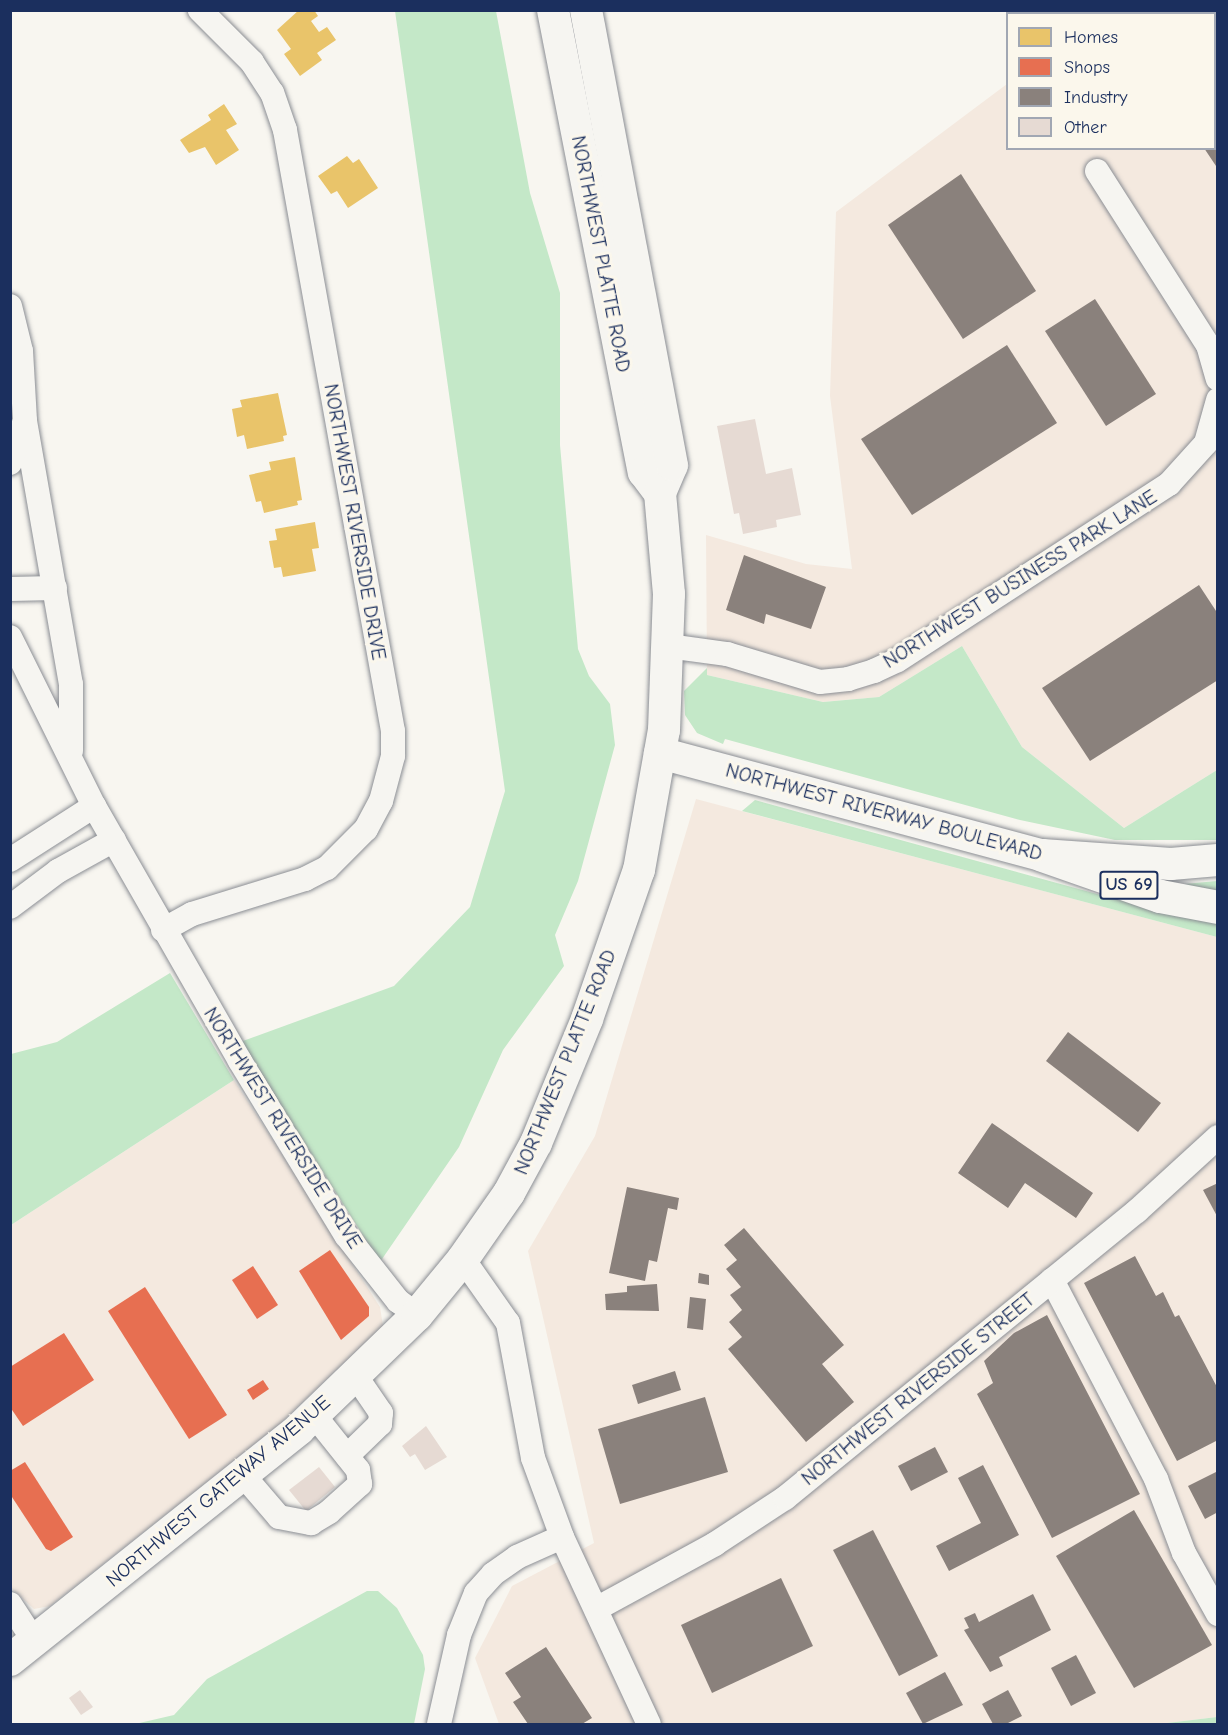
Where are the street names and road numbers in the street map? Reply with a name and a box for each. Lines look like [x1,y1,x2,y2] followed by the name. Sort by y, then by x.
[566,134,636,374] street label: NORTHWEST PLATTE ROAD
[319,382,391,662] street label: NORTHWEST RIVERSIDE DRIVE
[879,485,1161,673] street label: NORTHWEST BUSINESS PARK LANE
[723,758,1045,866] street label: NORTHWEST RIVERWAY BOULEVARD
[1099,870,1159,900] road number: US 69
[509,946,621,1178] street label: NORTHWEST PLATTE ROAD
[199,1003,367,1253] street label: NORTHWEST RIVERSIDE DRIVE
[797,1287,1039,1491] street label: NORTHWEST RIVERSIDE STREET
[101,1390,335,1592] street label: NORTHWEST GATEWAY AVENUE

